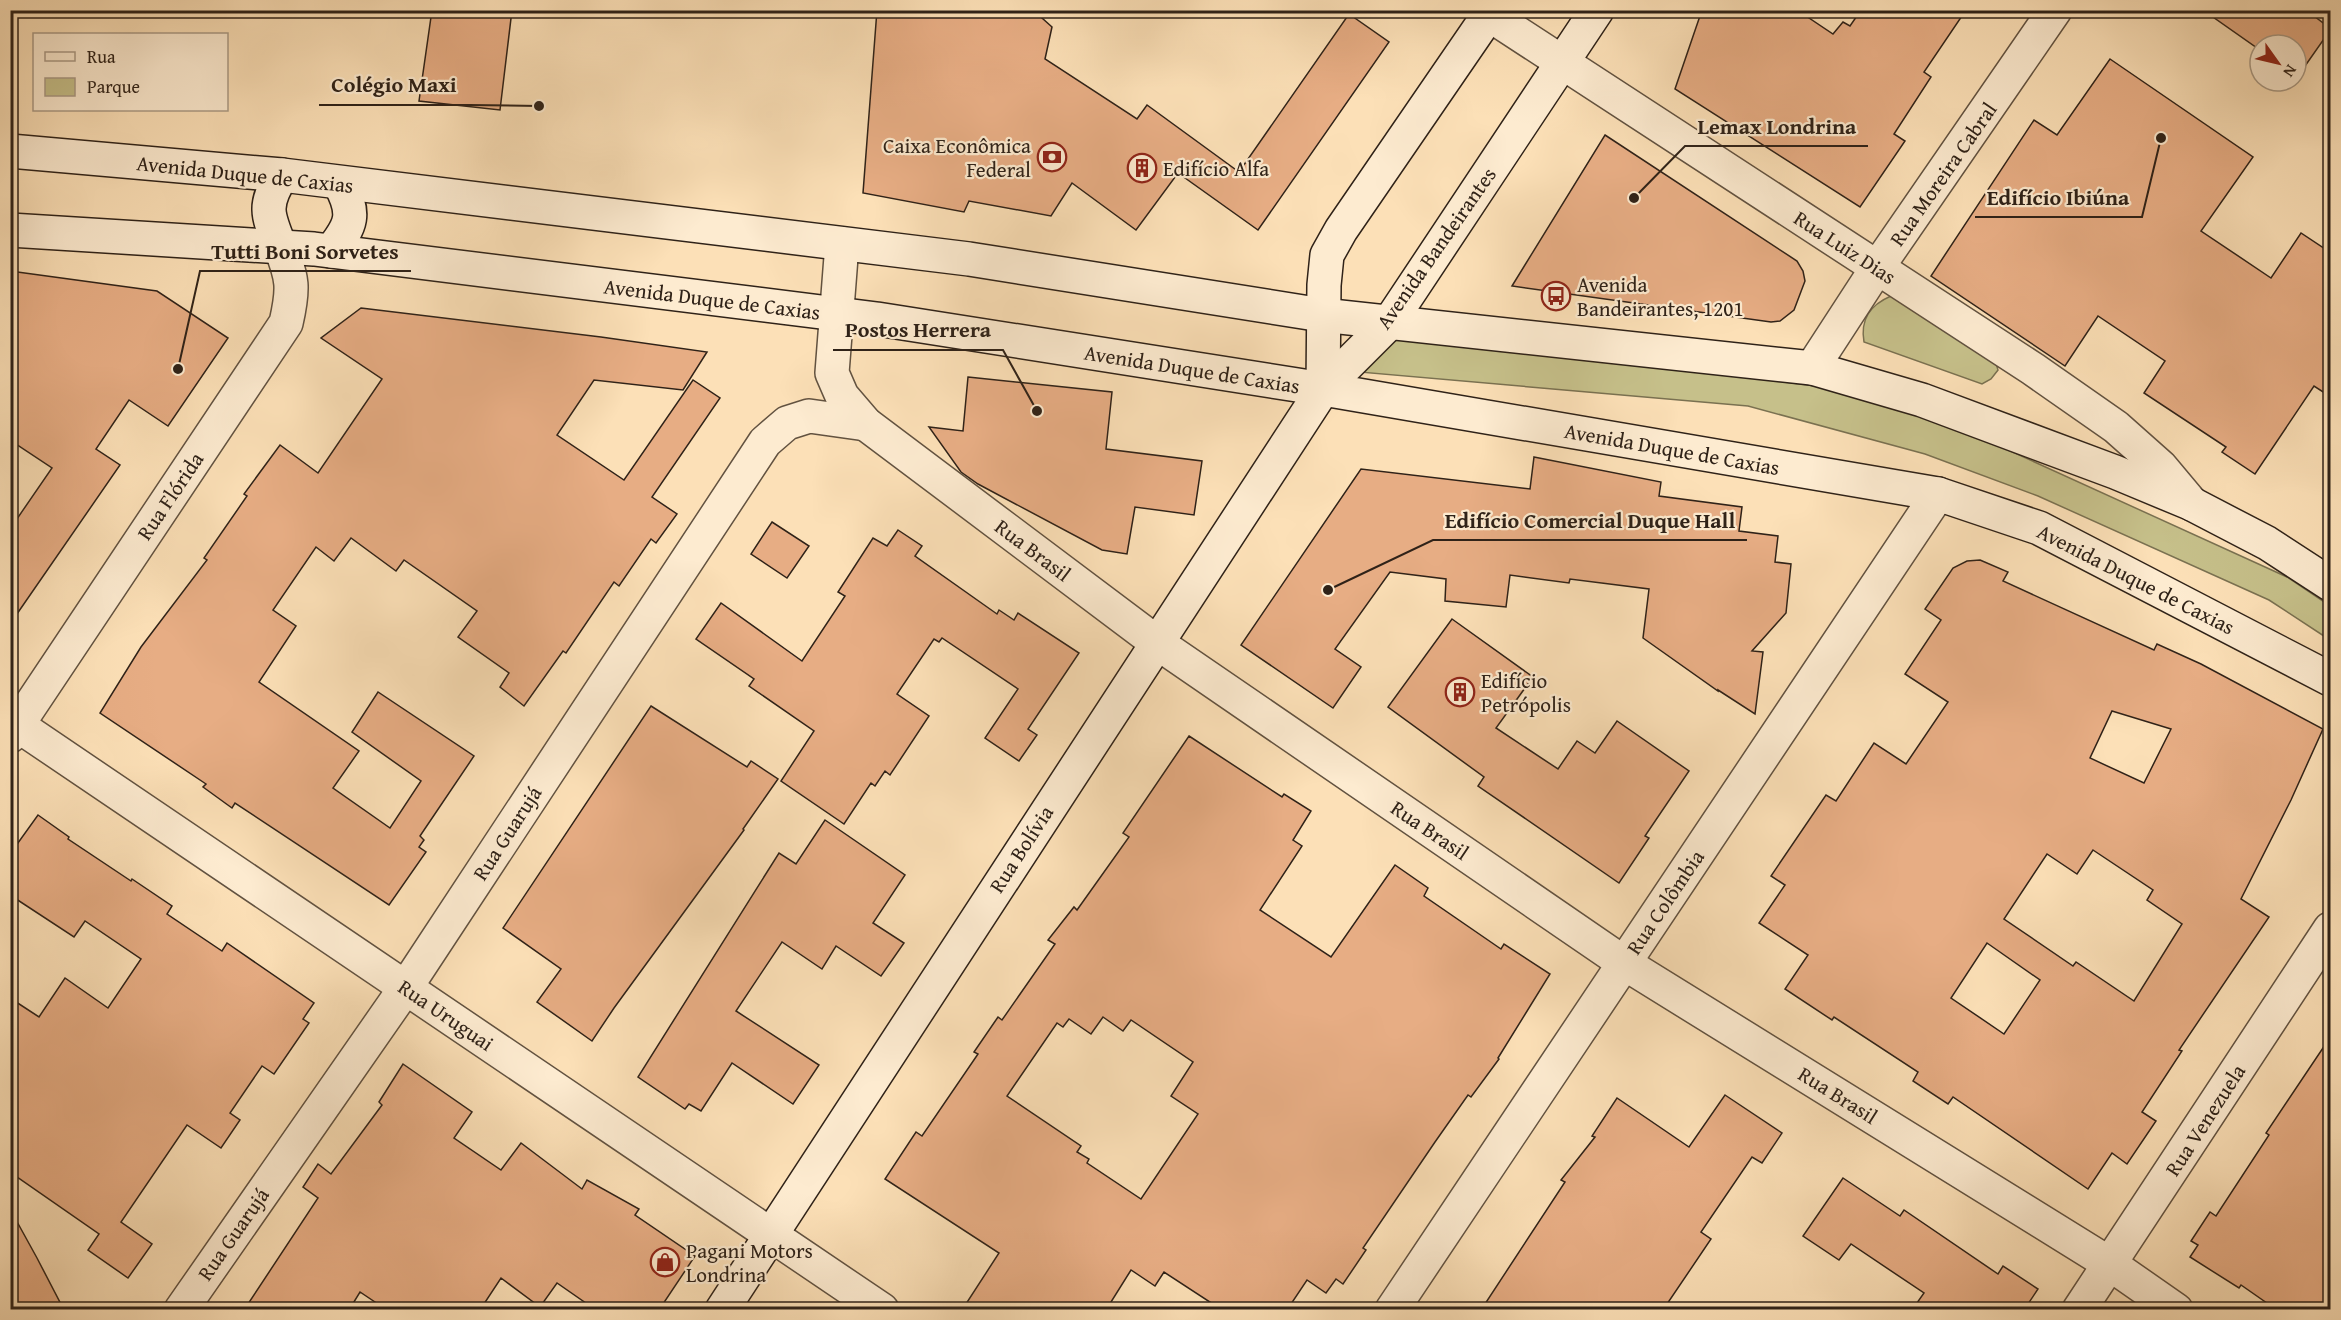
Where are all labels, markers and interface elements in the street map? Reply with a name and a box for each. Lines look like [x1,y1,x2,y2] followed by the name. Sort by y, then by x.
[33,33,228,111] legend
[2248,33,2308,93] north arrow
[87,43,116,70] text: Rua
[2277,60,2303,83] text: N
[319,65,469,105] callout: Colégio Maxi
[331,68,457,100] text: Colégio Maxi
[87,73,140,100] text: Parque
[1882,96,2004,252] street label: Rua Moreira Cabral
[1685,106,1868,146] callout: Lemax Londrina
[1698,110,1857,142] text: Lemax Londrina
[883,130,1031,185] place label: Caixa Econômica Federal
[1036,141,1068,173] bank icon: Caixa Econômica Federal
[135,147,355,201] street label: Avenida Duque de Caxias
[1126,152,1158,184] building icon: Edifício Alfa
[1163,153,1269,184] place label: Edifício Alfa
[1368,161,1504,335] street label: Avenida Bandeirantes
[1975,177,2142,217] callout: Edifício Ibiúna
[1987,181,2130,213] text: Edifício Ibiúna
[1788,202,1902,292] street label: Rua Luiz Dias
[200,231,411,271] callout: Tutti Boni Sorvetes
[211,235,399,267] text: Tutti Boni Sorvetes
[1577,269,1744,324] place label: Avenida Bandeirantes, 1201
[602,270,822,328] street label: Avenida Duque de Caxias
[1540,280,1572,312] bus stop icon: Avenida Bandeirantes, 1201
[833,310,1003,350] callout: Postos Herrera
[845,313,992,345] text: Postos Herrera
[1082,337,1302,401] street label: Avenida Duque de Caxias
[1562,415,1782,483] street label: Avenida Duque de Caxias
[129,446,211,546] street label: Rua Flórida
[1433,500,1747,540] callout: Edifício Comercial Duque Hall
[1445,504,1735,536] text: Edifício Comercial Duque Hall
[988,511,1078,589] street label: Rua Brasil
[2032,516,2240,642] street label: Avenida Duque de Caxias
[1481,665,1571,720] place label: Edifício Petrópolis
[1444,676,1476,708] building icon: Edifício Petrópolis
[465,780,549,886] street label: Rua Guarujá
[1385,792,1475,868] street label: Rua Brasil
[981,799,1061,899] street label: Rua Bolívia
[1618,843,1712,961] street label: Rua Colômbia
[392,972,500,1059] street label: Rua Uruguai
[1792,1058,1884,1132] street label: Rua Brasil
[2157,1058,2253,1182] street label: Rua Venezuela
[190,1181,276,1287] street label: Rua Guarujá
[686,1235,813,1290] place label: Pagani Motors Londrina
[649,1246,681,1278] shop icon: Pagani Motors Londrina

